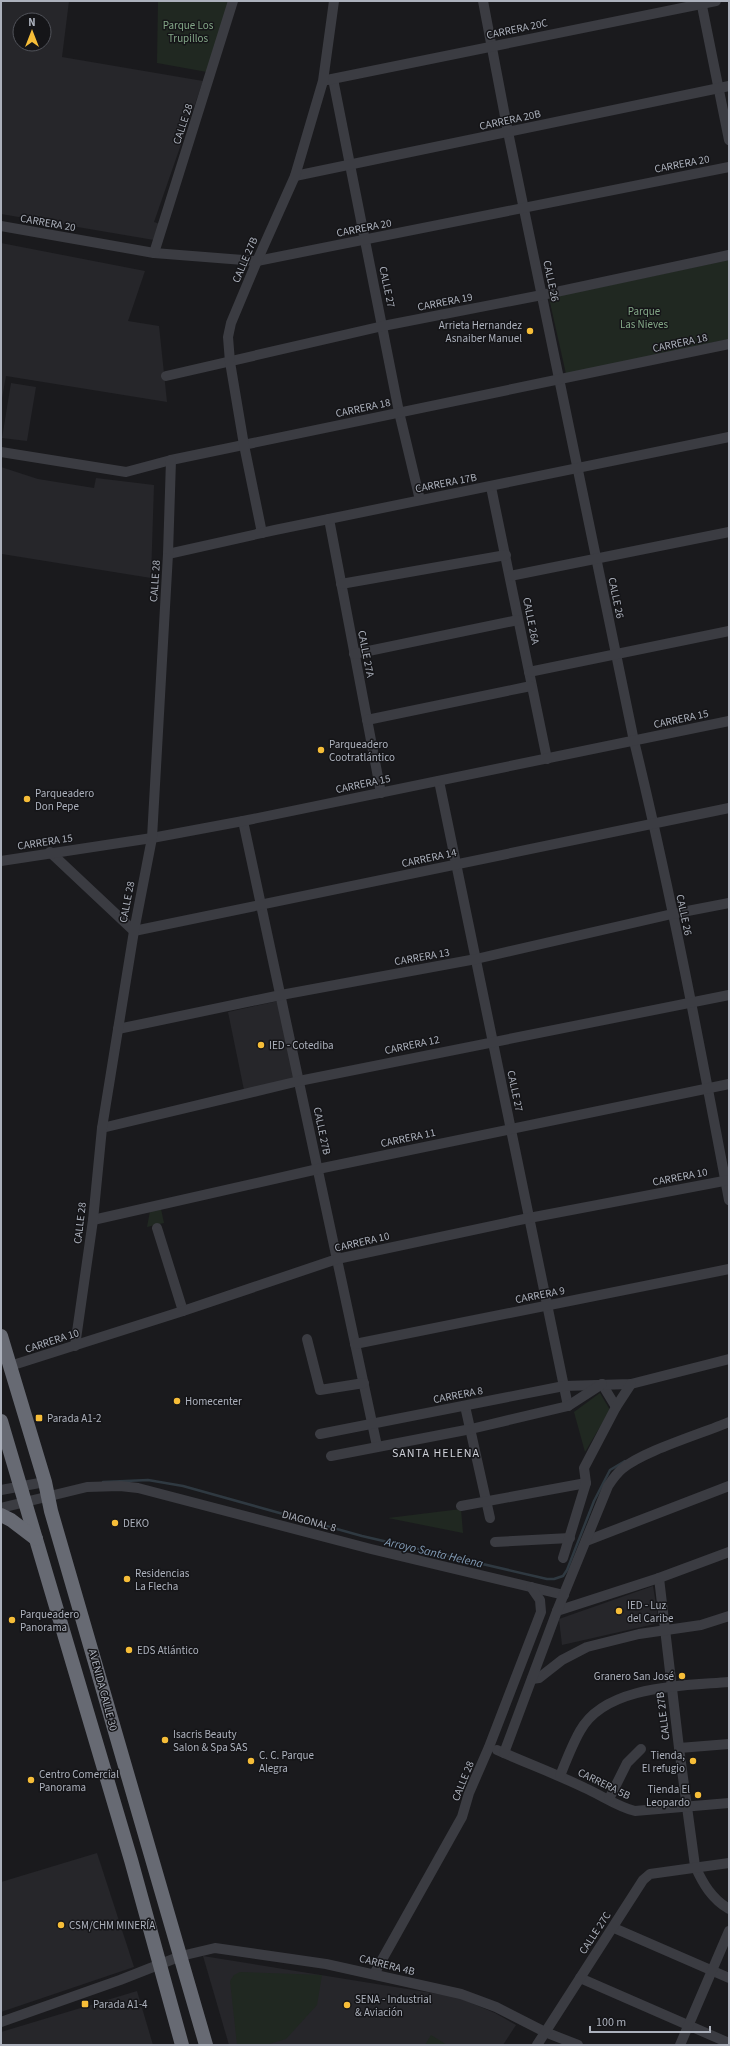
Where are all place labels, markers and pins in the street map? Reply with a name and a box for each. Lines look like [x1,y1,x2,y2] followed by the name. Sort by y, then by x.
[439,318,522,346] place label: Arrieta Hernandez Asnaiber Manuel
[525,326,535,336] marker: Arrieta Hernandez Asnaiber Manuel
[329,737,395,765] place label: Parqueadero Cootratlántico
[316,745,326,755] marker: Parqueadero Cootratlántico
[35,786,94,814] place label: Parqueadero Don Pepe
[22,794,32,804] marker: Parqueadero Don Pepe
[269,1038,334,1053] place label: IED - Cotediba
[256,1040,266,1050] marker: IED - Cotediba
[185,1394,242,1409] place label: Homecenter
[172,1396,182,1406] marker: Homecenter
[47,1411,102,1426] place label: Parada A1-2
[34,1413,44,1423] marker: Parada A1-2
[123,1516,149,1531] place label: DEKO
[110,1518,120,1528] marker: DEKO
[135,1566,190,1594] place label: Residencias La Flecha
[122,1574,132,1584] marker: Residencias La Flecha
[627,1598,674,1626] place label: IED - Luz del Caribe
[614,1606,624,1616] marker: IED - Luz del Caribe
[20,1607,79,1635] place label: Parqueadero Panorama
[7,1615,17,1625] marker: Parqueadero Panorama
[137,1643,199,1658] place label: EDS Atlántico
[124,1645,134,1655] marker: EDS Atlántico
[594,1669,675,1684] place label: Granero San José
[677,1671,687,1681] marker: Granero San José
[173,1727,248,1755] place label: Isacris Beauty Salon & Spa SAS
[160,1735,170,1745] marker: Isacris Beauty Salon & Spa SAS
[259,1748,315,1776] place label: C. C. Parque Alegra
[642,1748,685,1776] place label: Tienda, El refugio
[246,1756,256,1766] marker: C. C. Parque Alegra
[688,1756,698,1766] marker: Tienda, El refugio
[39,1767,119,1795] place label: Centro Comercial Panorama
[26,1775,36,1785] marker: Centro Comercial Panorama
[646,1782,690,1810] place label: Tienda El Leopardo
[693,1790,703,1800] marker: Tienda El Leopardo
[69,1918,155,1933] place label: CSM/CHM MINERÍA
[56,1920,66,1930] marker: CSM/CHM MINERÍA
[355,1992,432,2020] place label: SENA - Industrial & Aviación
[93,1997,148,2012] place label: Parada A1-4
[80,1999,90,2009] marker: Parada A1-4
[342,2000,352,2010] marker: SENA - Industrial & Aviación

